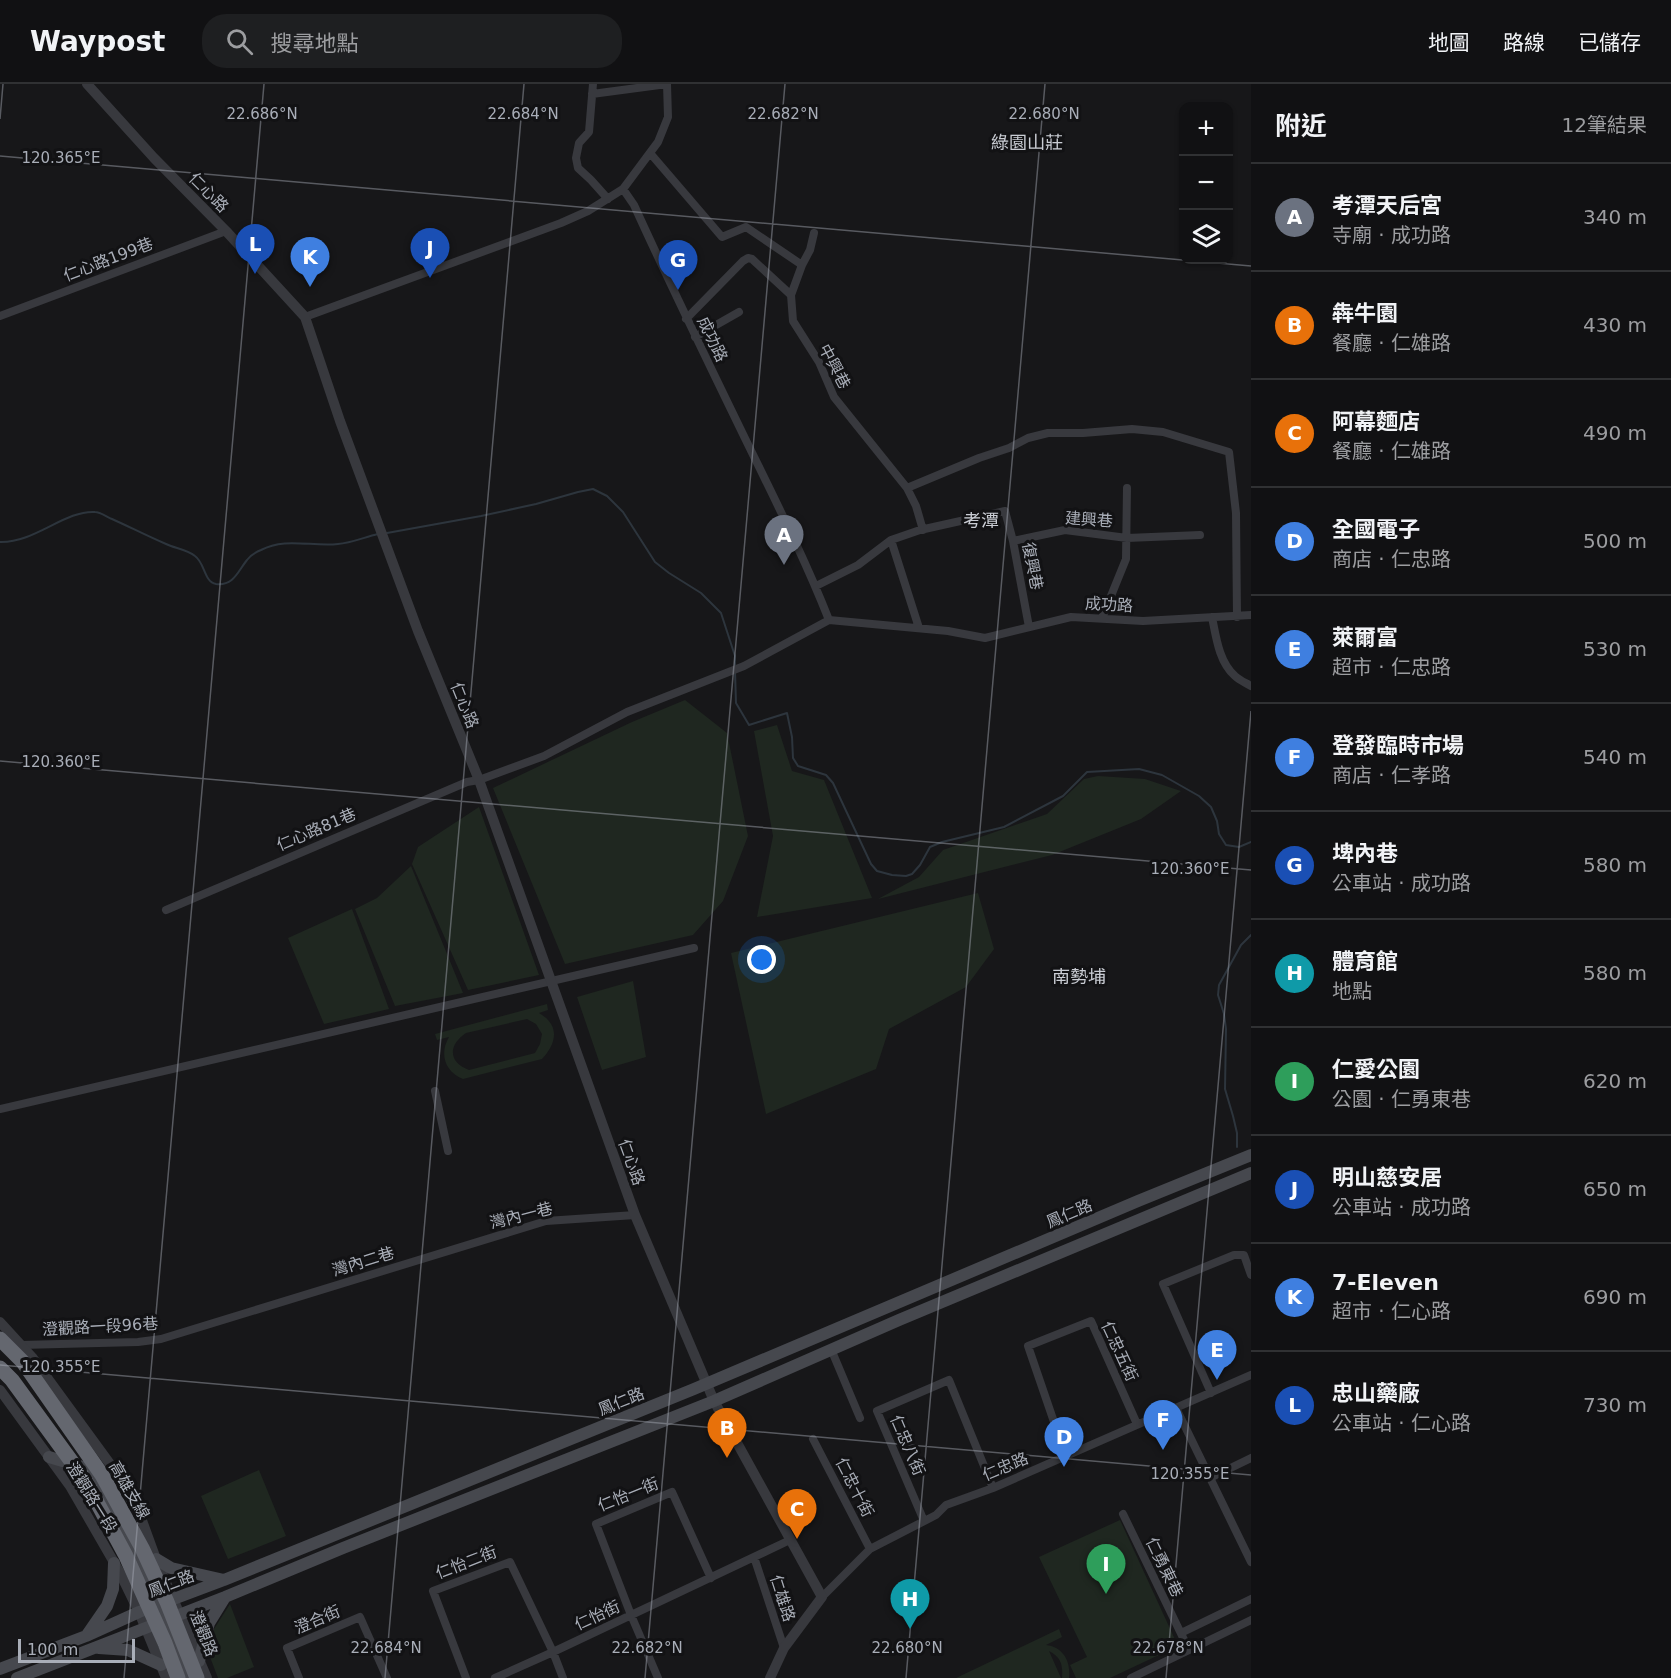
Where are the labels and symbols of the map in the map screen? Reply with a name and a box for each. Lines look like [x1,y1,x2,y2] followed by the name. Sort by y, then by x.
[226,105,298,123] text: 22.686°N
[487,105,559,123] text: 22.684°N
[747,105,819,123] text: 22.682°N
[1008,105,1080,123] text: 22.680°N
[991,132,1063,153] district label: 綠園山莊
[21,149,101,167] text: 120.365°E
[185,169,232,216] street label: 仁心路
[236,224,274,274] pin: L
[410,228,450,278] pin: J
[61,234,156,285] street label: 仁心路199巷
[290,238,330,287] pin: K
[658,240,698,290] pin: G
[693,313,732,365] street label: 成功路
[815,341,854,392] street label: 中興巷
[1064,508,1114,531] street label: 建興巷
[963,510,999,531] district label: 考潭
[764,516,804,565] pin: A
[1019,541,1046,591] street label: 復興巷
[1085,594,1133,615] street label: 成功路
[447,679,482,731] street label: 仁心路
[21,753,101,771] text: 120.360°E
[274,804,359,855] street label: 仁心路81巷
[1150,860,1230,878] text: 120.360°E
[747,945,776,974] your location
[1052,966,1106,987] district label: 南勢埔
[614,1136,649,1188] street label: 仁心路
[1043,1195,1095,1232] street label: 鳳仁路
[488,1199,554,1232] street label: 灣內一巷
[330,1243,397,1280] street label: 灣內二巷
[41,1314,159,1339] street label: 澄觀路一段96巷
[1097,1318,1142,1384] street label: 仁忠五街
[1198,1330,1236,1380] pin: E
[21,1358,101,1376] text: 120.355°E
[595,1384,647,1419] street label: 鳳仁路
[1144,1400,1182,1450] pin: F
[708,1408,746,1458] pin: B
[886,1412,929,1478] street label: 仁忠八街
[1044,1418,1084,1467] pin: D
[979,1448,1031,1485] street label: 仁忠路
[832,1454,878,1520] street label: 仁忠十街
[62,1458,121,1536] street label: 澄觀路一段
[105,1458,154,1523] street label: 高雄支線
[1150,1465,1230,1483] text: 120.355°E
[595,1474,661,1515] street label: 仁怡一街
[778,1490,816,1539] pin: C
[1142,1534,1187,1600] street label: 仁勇東巷
[433,1542,499,1583] street label: 仁怡二街
[1086,1544,1126,1594] pin: I
[145,1566,197,1601] street label: 鳳仁路
[766,1572,799,1624] street label: 仁雄路
[890,1580,930,1629] pin: H
[571,1597,623,1634] street label: 仁怡街
[291,1601,343,1638] street label: 澄合街
[186,1607,221,1659] street label: 澄觀路
[18,1636,135,1664] scale bar
[350,1639,422,1657] text: 22.684°N
[611,1639,683,1657] text: 22.682°N
[871,1639,943,1657] text: 22.680°N
[1132,1639,1204,1657] text: 22.678°N

